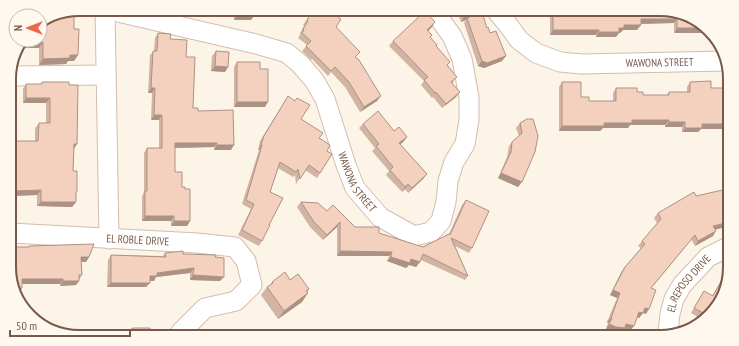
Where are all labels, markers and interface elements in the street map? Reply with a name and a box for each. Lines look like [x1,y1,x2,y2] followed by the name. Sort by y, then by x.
[8,8,48,48] north arrow
[11,25,25,31] text: N
[626,55,694,70] street label: WAWONA STREET
[335,150,380,215] street label: WAWONA STREET
[106,231,170,249] street label: EL ROBLE DRIVE
[664,251,714,314] street label: EL REPOSO DRIVE
[10,312,130,338] scale bar
[16,318,37,333] text: 50 m

